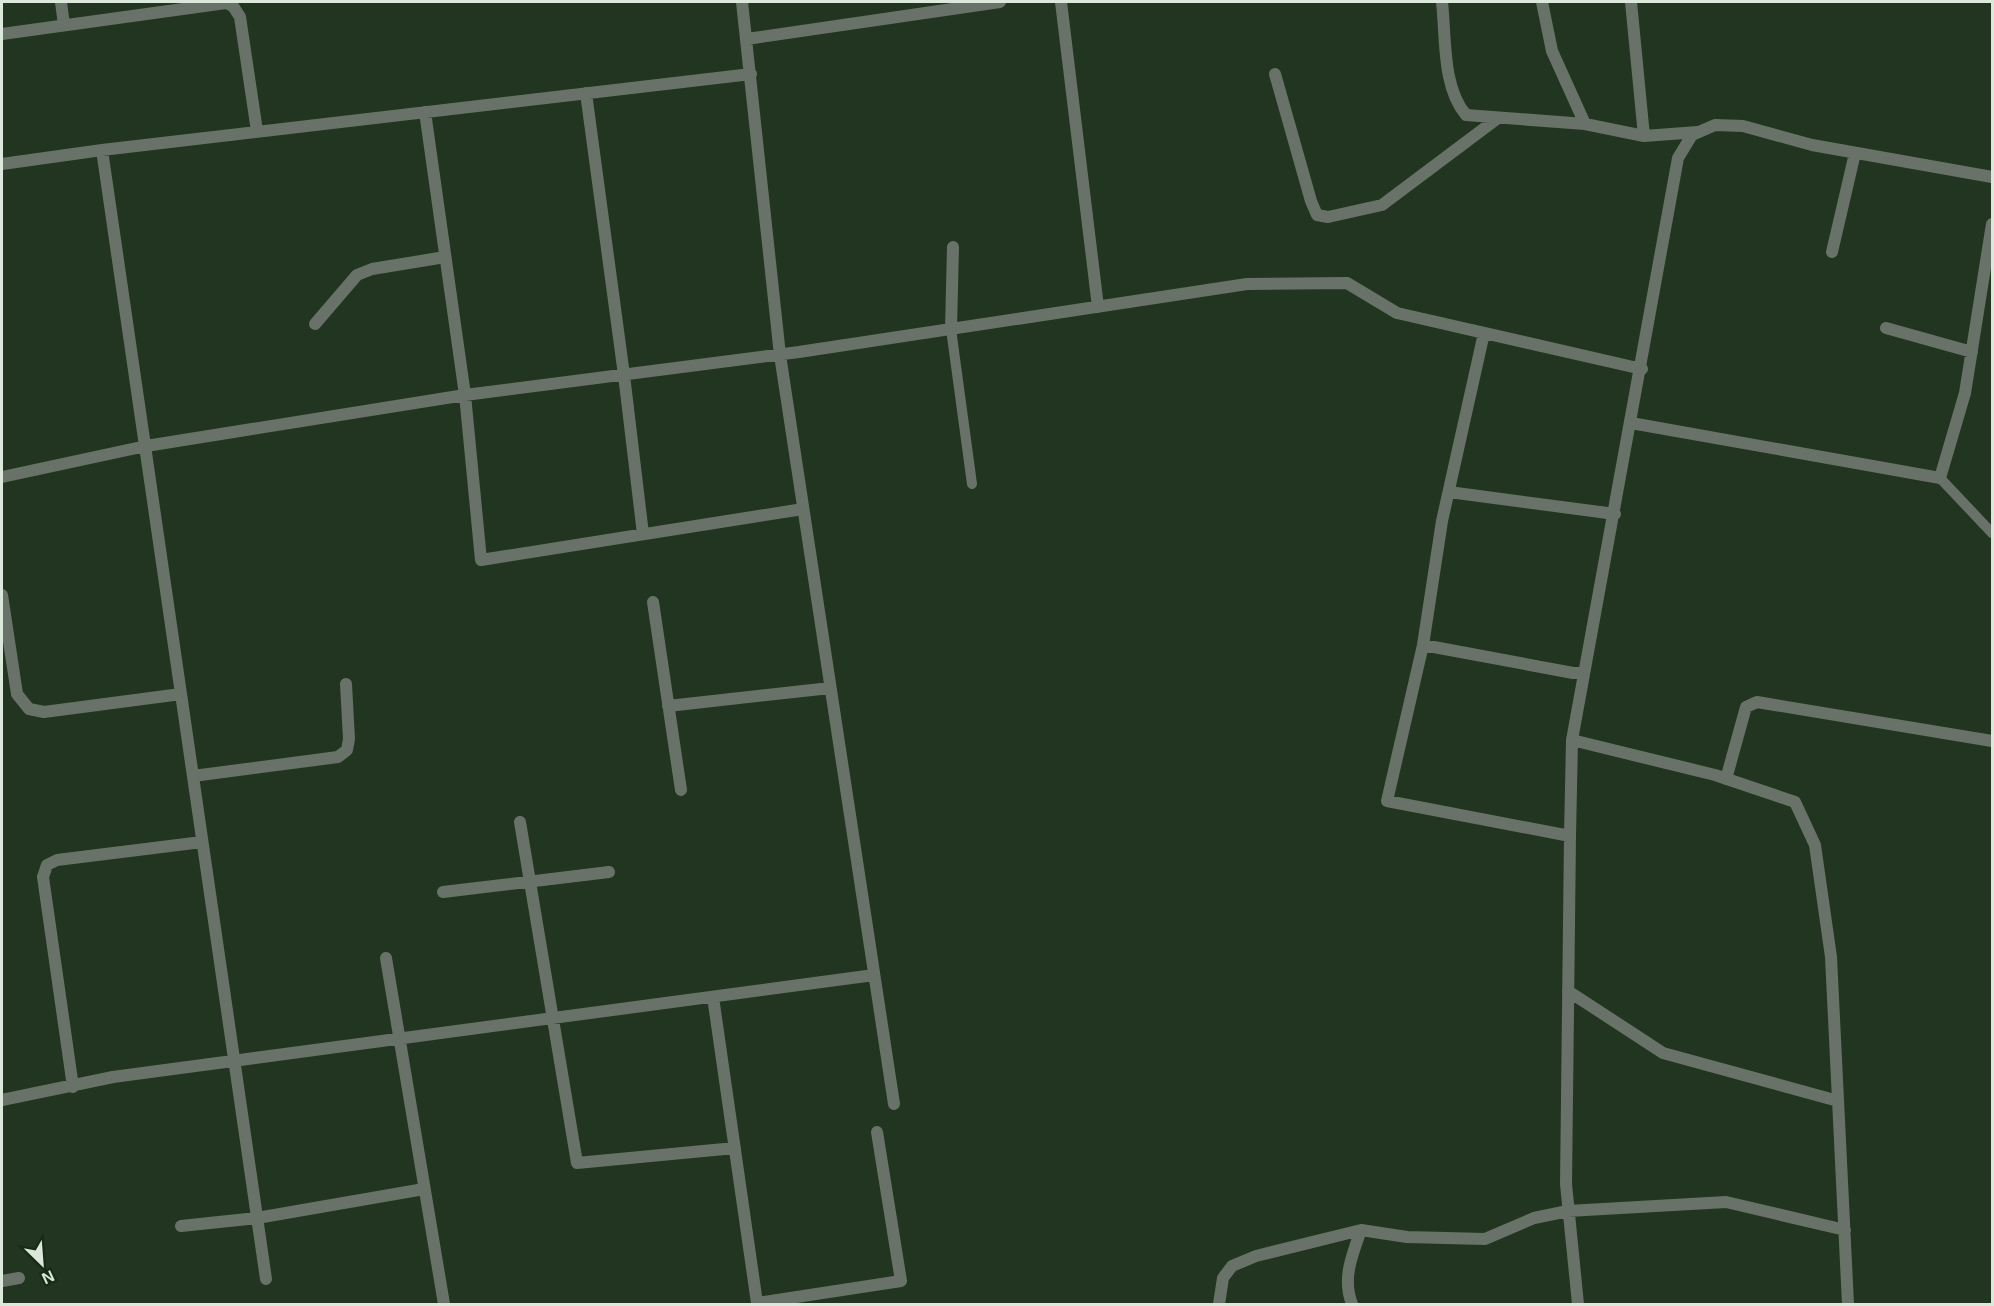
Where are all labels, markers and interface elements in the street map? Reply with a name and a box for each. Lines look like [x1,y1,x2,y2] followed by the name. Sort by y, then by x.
[12,1234,72,1294] north arrow
[39,1267,57,1287] text: N

